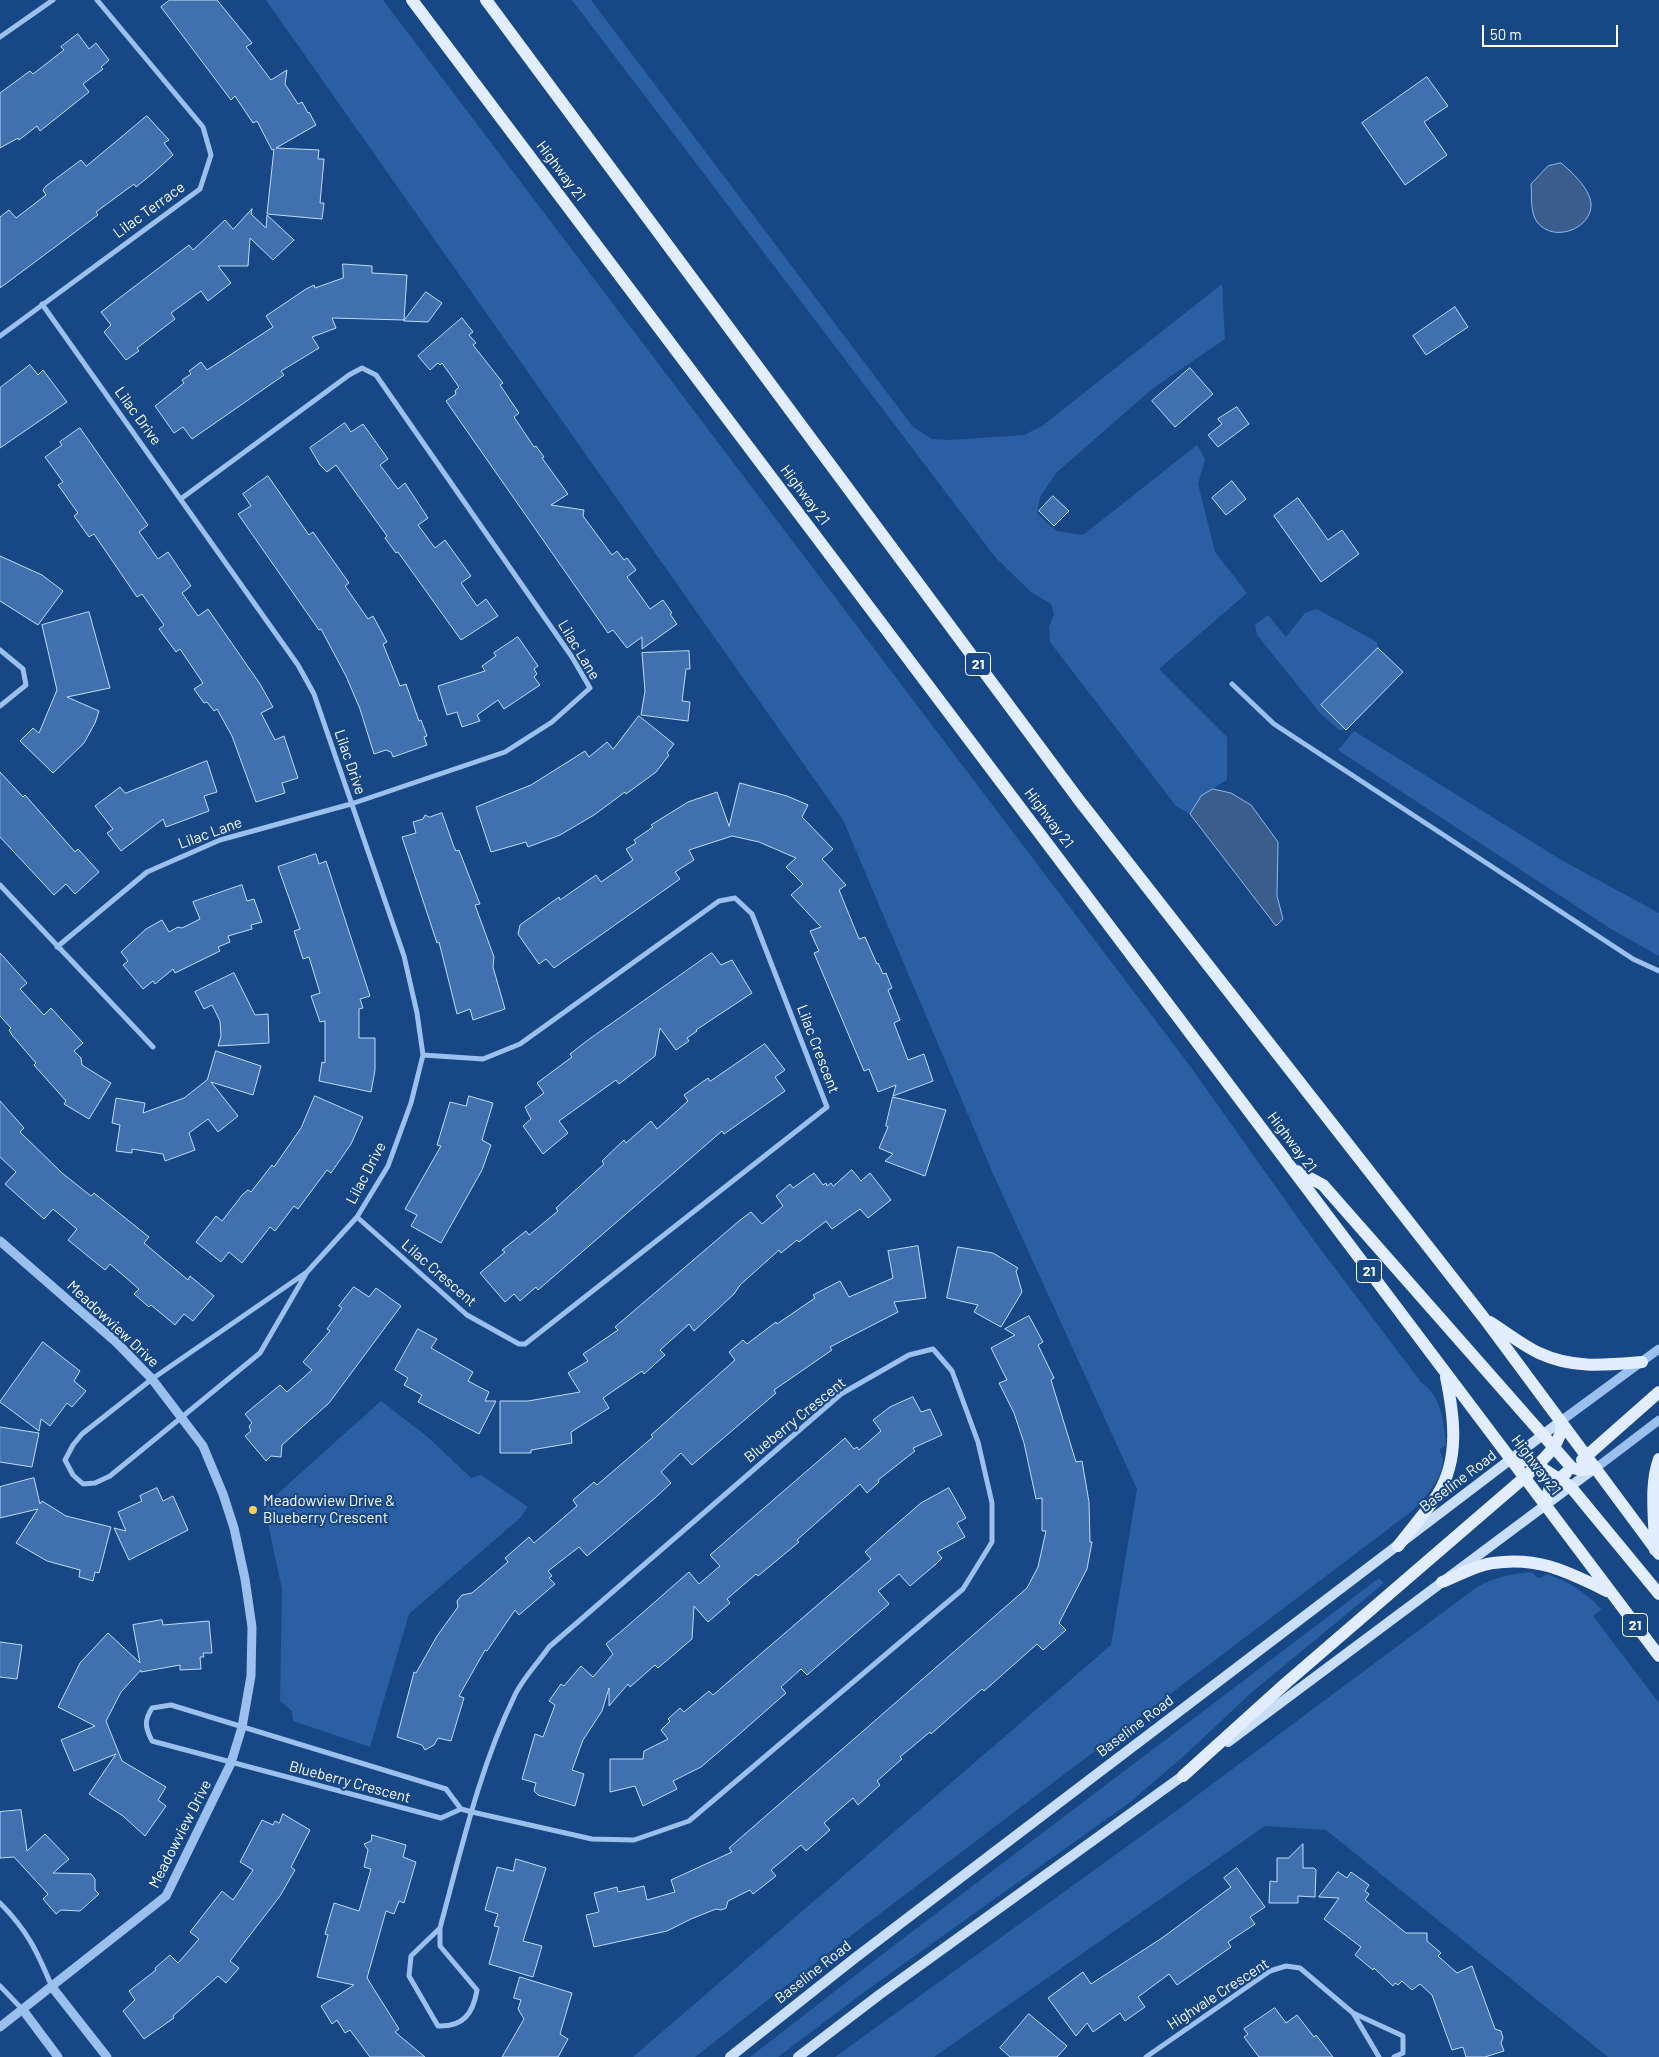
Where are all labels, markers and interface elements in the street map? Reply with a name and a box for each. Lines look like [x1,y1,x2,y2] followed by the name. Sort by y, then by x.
[1484,15,1620,47] scale bar
[1490,25,1522,43] text: 50 m
[532,137,590,205] street label: Highway 21
[110,178,188,242] street label: Lilac Terrace
[111,383,165,449] street label: Lilac Drive
[776,461,834,529] street label: Highway 21
[554,617,604,683] street label: Lilac Lane
[966,652,990,676] road number: 21
[330,727,370,797] street label: Lilac Drive
[1020,784,1078,852] street label: Highway 21
[176,813,244,853] street label: Lilac Lane
[793,1002,843,1096] street label: Lilac Crescent
[1263,1108,1321,1176] street label: Highway 21
[342,1139,390,1207] street label: Lilac Drive
[398,1236,480,1310] street label: Lilac Crescent
[1356,1260,1382,1282] road number: 21
[63,1277,163,1371] street label: Meadowview Drive
[741,1374,849,1466] street label: Blueberry Crescent
[1507,1431,1565,1499] street label: Highway 21
[1416,1446,1500,1516] street label: Baseline Road
[263,1492,395,1527] place label: Meadowview Drive & Blueberry Crescent
[247,1504,259,1516] marker: Meadowview Drive & Blueberry Crescent
[1622,1614,1648,1636] road number: 21
[1093,1691,1177,1761] street label: Baseline Road
[287,1757,413,1807] street label: Blueberry Crescent
[145,1777,215,1891] street label: Meadowview Drive
[771,1937,855,2007] street label: Baseline Road
[1164,1954,1272,2034] street label: Highvale Crescent

